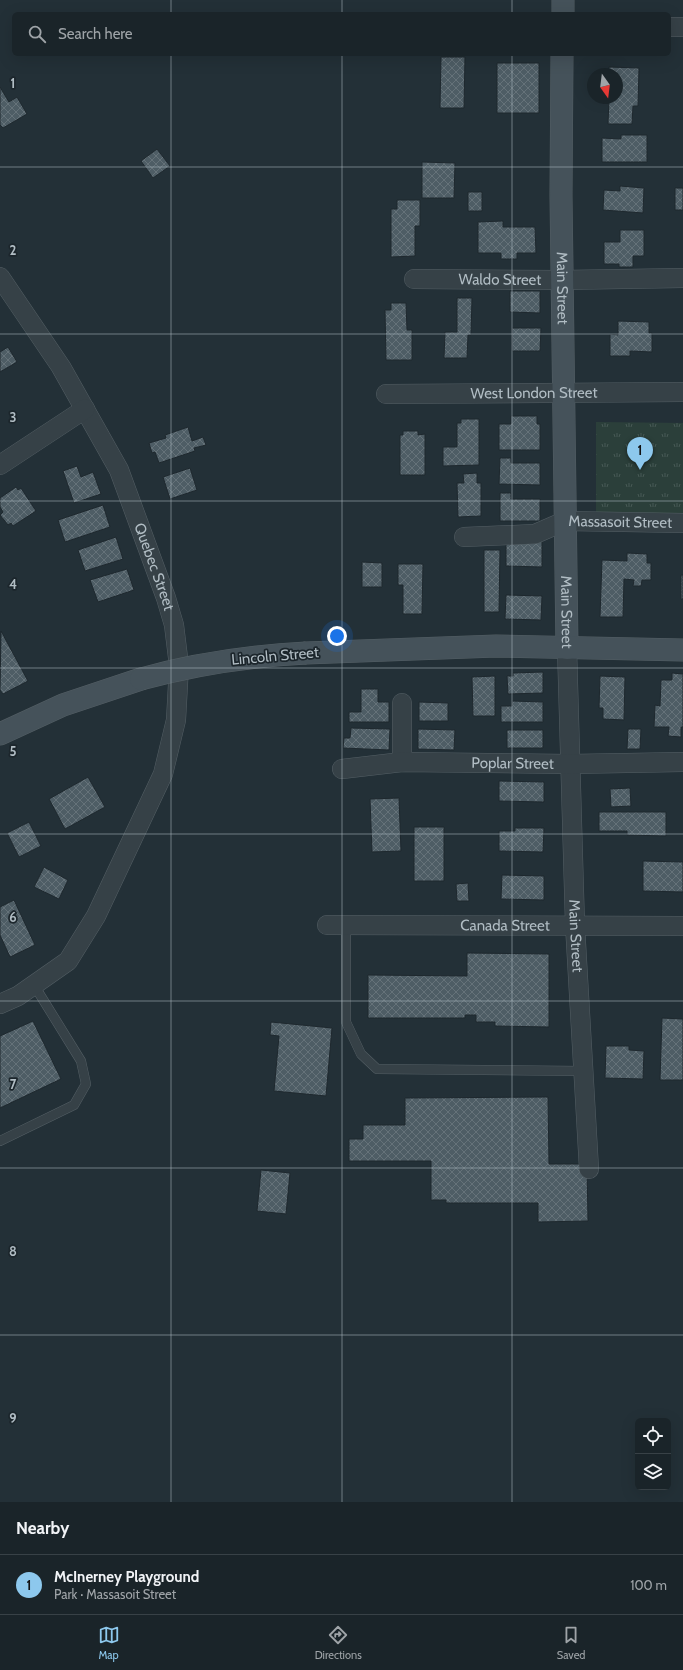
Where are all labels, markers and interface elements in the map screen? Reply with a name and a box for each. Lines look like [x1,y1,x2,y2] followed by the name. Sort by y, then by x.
[12,12,671,56] search box
[26,23,48,45] icon: search
[58,25,133,43] text: Search here
[587,68,623,104] north arrow
[11,75,15,91] text: 1
[10,242,17,258] text: 2
[553,251,572,325] street label: Main Street
[459,270,541,289] street label: Waldo Street
[470,384,598,402] street label: West London Street
[9,409,17,425] text: 3
[627,437,653,470] pin: 1
[568,512,672,532] street label: Massasoit Street
[130,521,178,613] street label: Quebec Street
[557,575,576,648] street label: Main Street
[9,576,17,592] text: 4
[327,626,347,646] your location
[230,643,320,669] street label: Lincoln Street
[10,743,17,759] text: 5
[471,754,554,773] street label: Poplar Street
[565,899,587,973] street label: Main Street
[9,909,17,925] text: 6
[460,916,550,935] street label: Canada Street
[10,1076,17,1092] text: 7
[9,1243,17,1259] text: 8
[9,1410,17,1426] text: 9
[635,1418,671,1490] map controls
[635,1418,671,1454] button: locate
[635,1454,671,1490] button: layers
[16,1518,69,1538] text: Nearby
[54,1568,199,1586] text: McInerney Playground
[27,1577,31,1593] text: 1
[630,1577,667,1593] text: 100 m
[54,1586,176,1602] text: Park · Massasoit Street
[98,1624,120,1662] tab: Map
[315,1624,362,1662] tab: Directions
[557,1624,585,1662] tab: Saved

